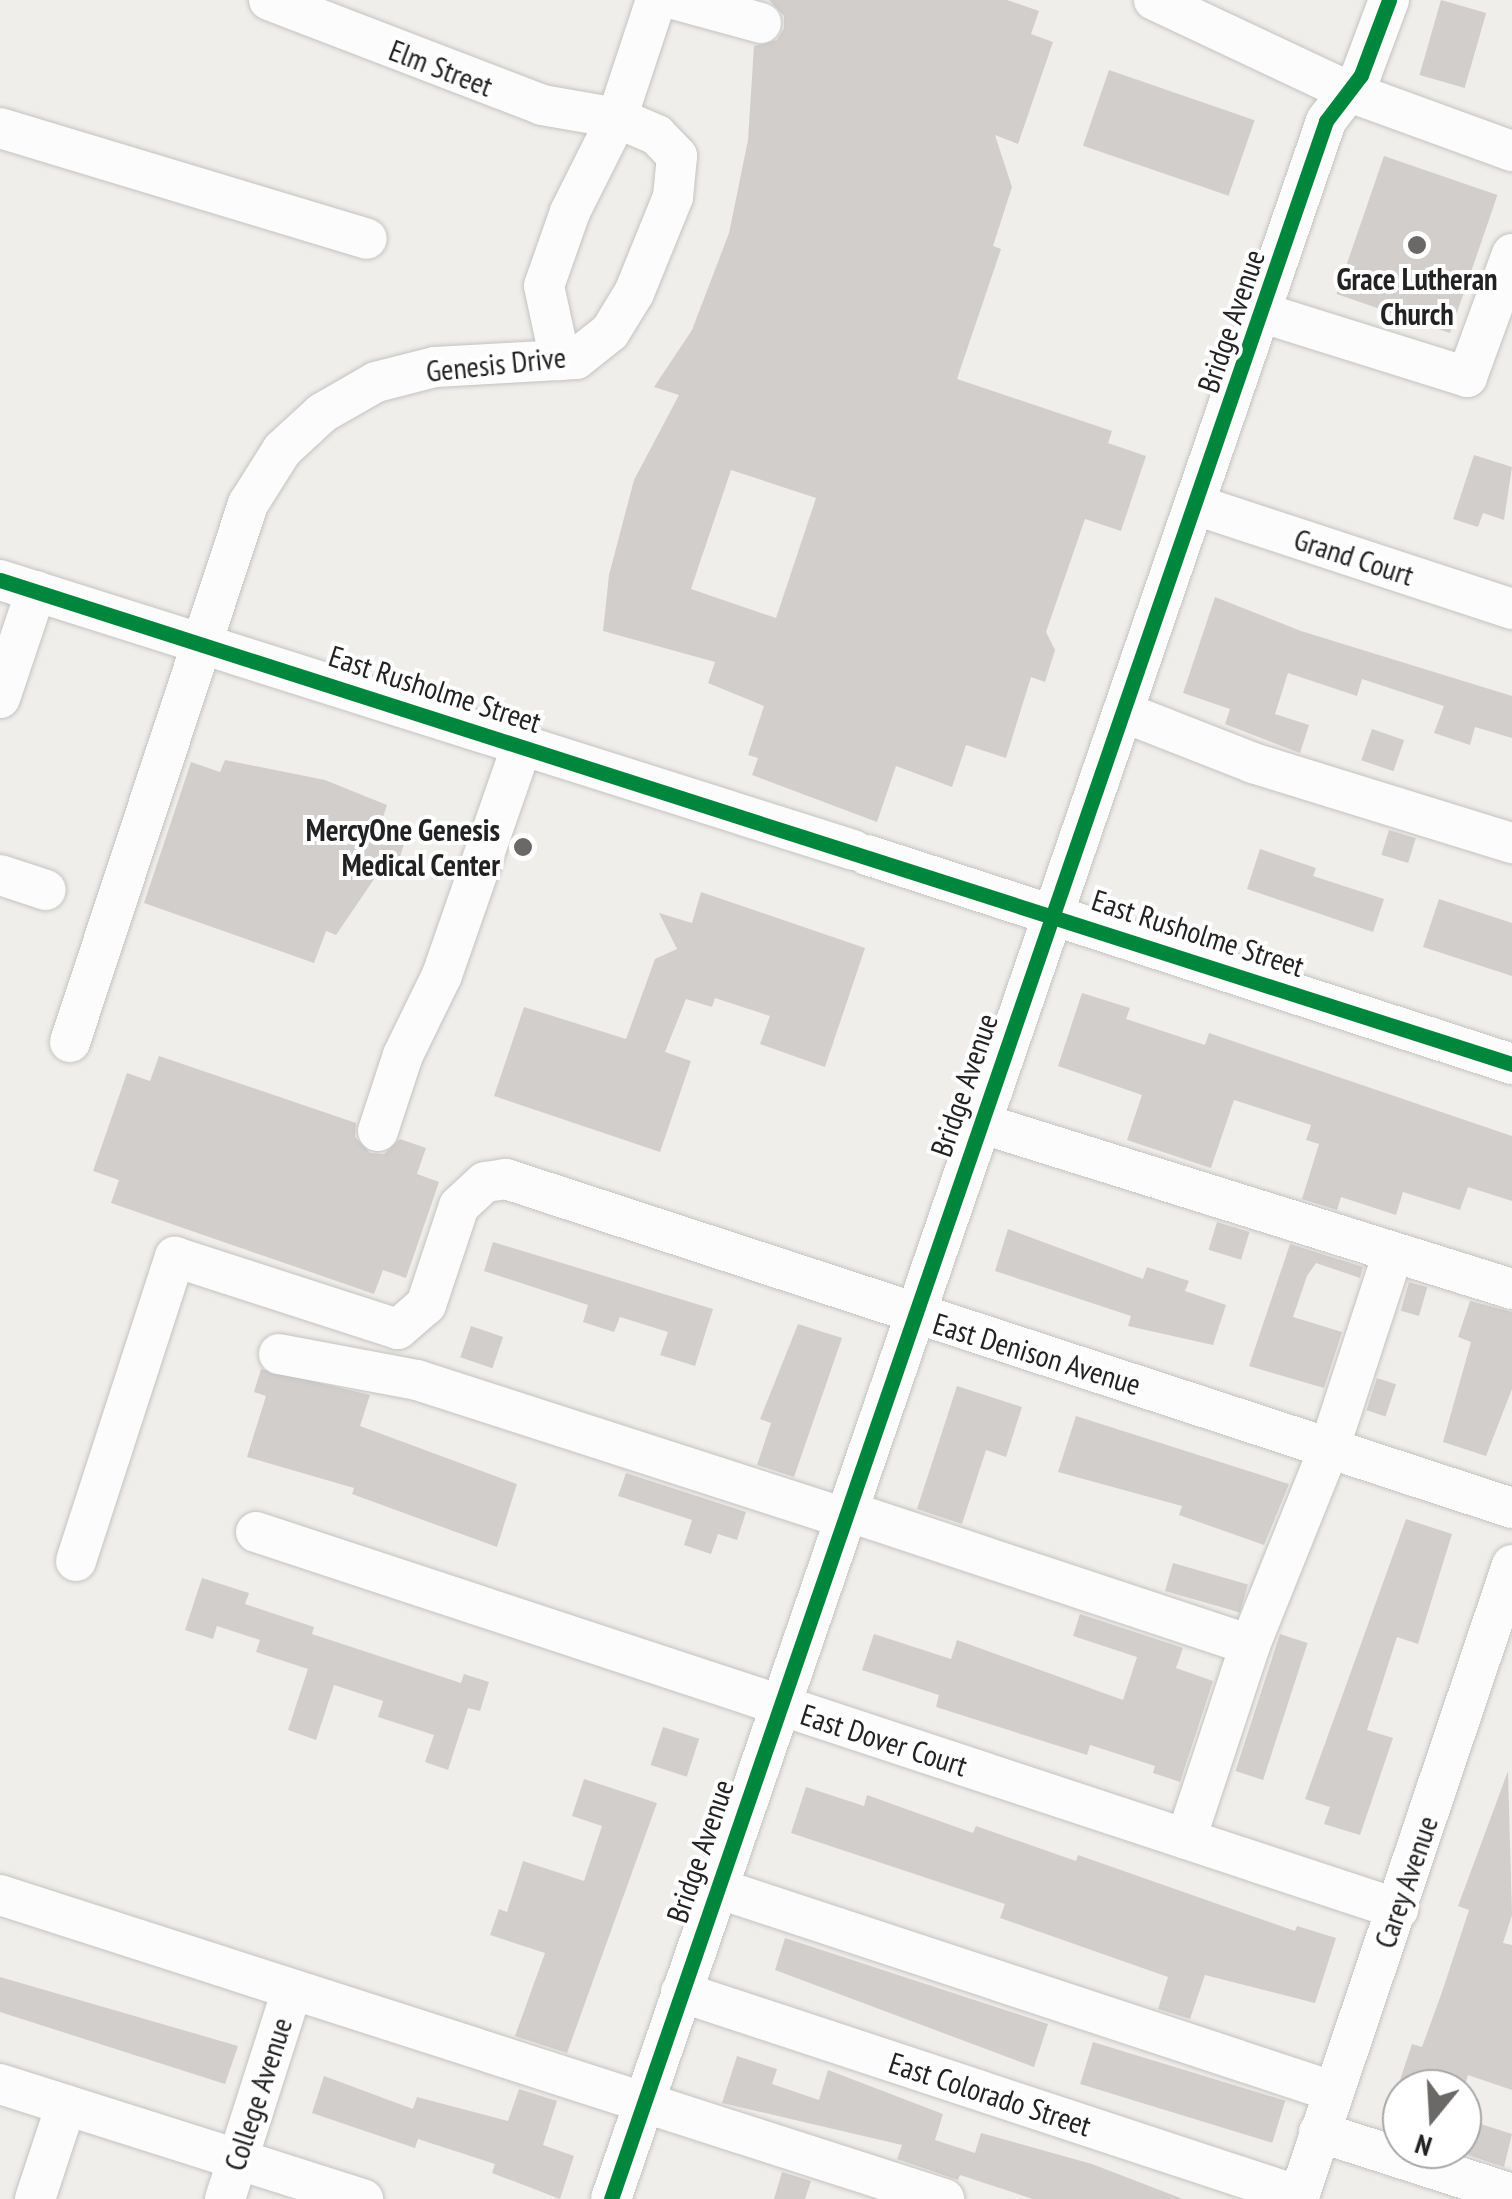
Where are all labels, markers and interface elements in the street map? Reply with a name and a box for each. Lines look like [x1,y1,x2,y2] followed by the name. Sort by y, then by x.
[384,32,498,104] street label: Elm Street
[1406,234,1428,256] marker: Grace Lutheran Church
[1190,244,1272,398] street label: Bridge Avenue
[1336,261,1498,332] place label: Grace Lutheran Church
[424,339,568,389] street label: Genesis Drive
[1290,521,1418,593] street label: Grand Court
[324,638,546,740] street label: East Rusholme Street
[305,812,500,882] place label: MercyOne Genesis Medical Center
[510,834,536,860] marker: MercyOne Genesis Medical Center
[1087,882,1309,984] street label: East Rusholme Street
[923,1008,1005,1162] street label: Bridge Avenue
[928,1305,1146,1403] street label: East Denison Avenue
[796,1696,972,1784] street label: East Dover Court
[659,1774,741,1928] street label: Bridge Avenue
[1366,1810,1446,1954] street label: Carey Avenue
[216,2013,300,2175] street label: College Avenue
[885,2044,1095,2144] street label: East Colorado Street
[1382,2069,1482,2169] north arrow
[1410,2126,1436,2166] text: N

